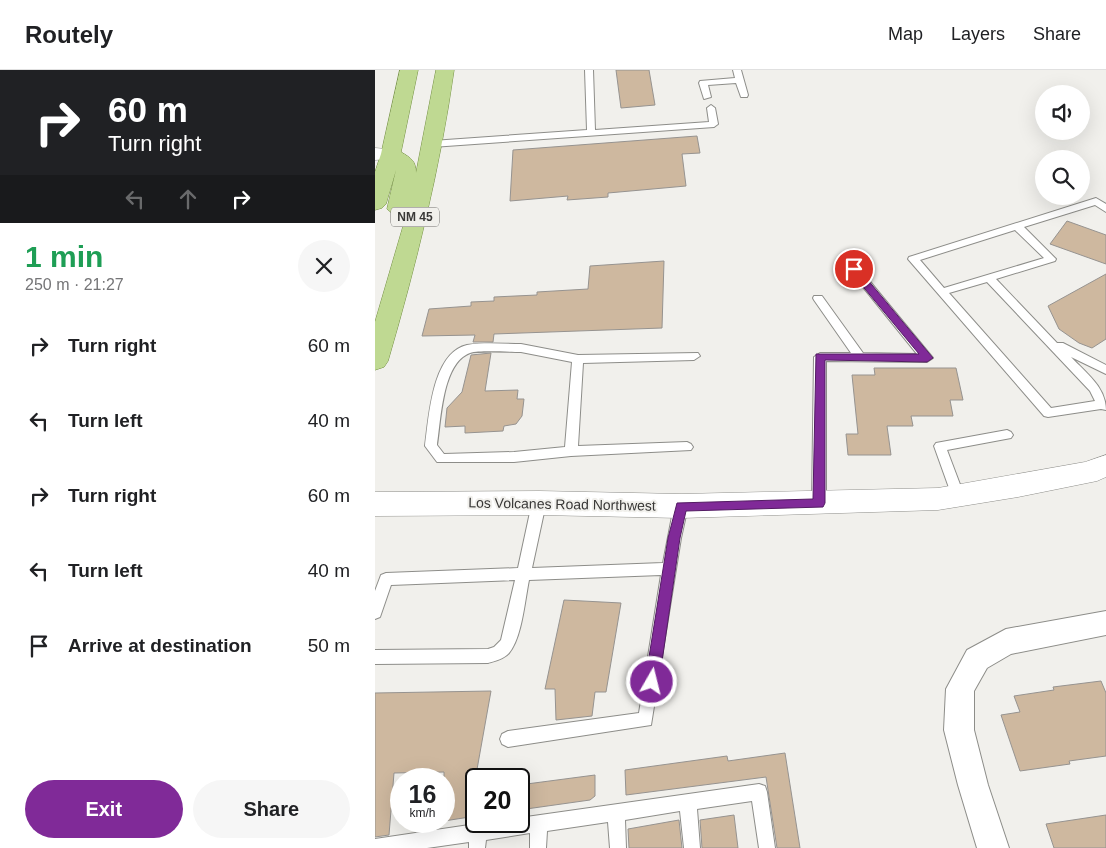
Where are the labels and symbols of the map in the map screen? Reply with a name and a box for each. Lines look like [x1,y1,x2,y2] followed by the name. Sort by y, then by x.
[391,208,439,226] road number: NM 45
[833,248,875,290] pin
[468,494,656,514] street label: Los Volcanes Road Northwest
[625,655,677,707] position arrow
[465,768,530,833] speed limit sign: 20

